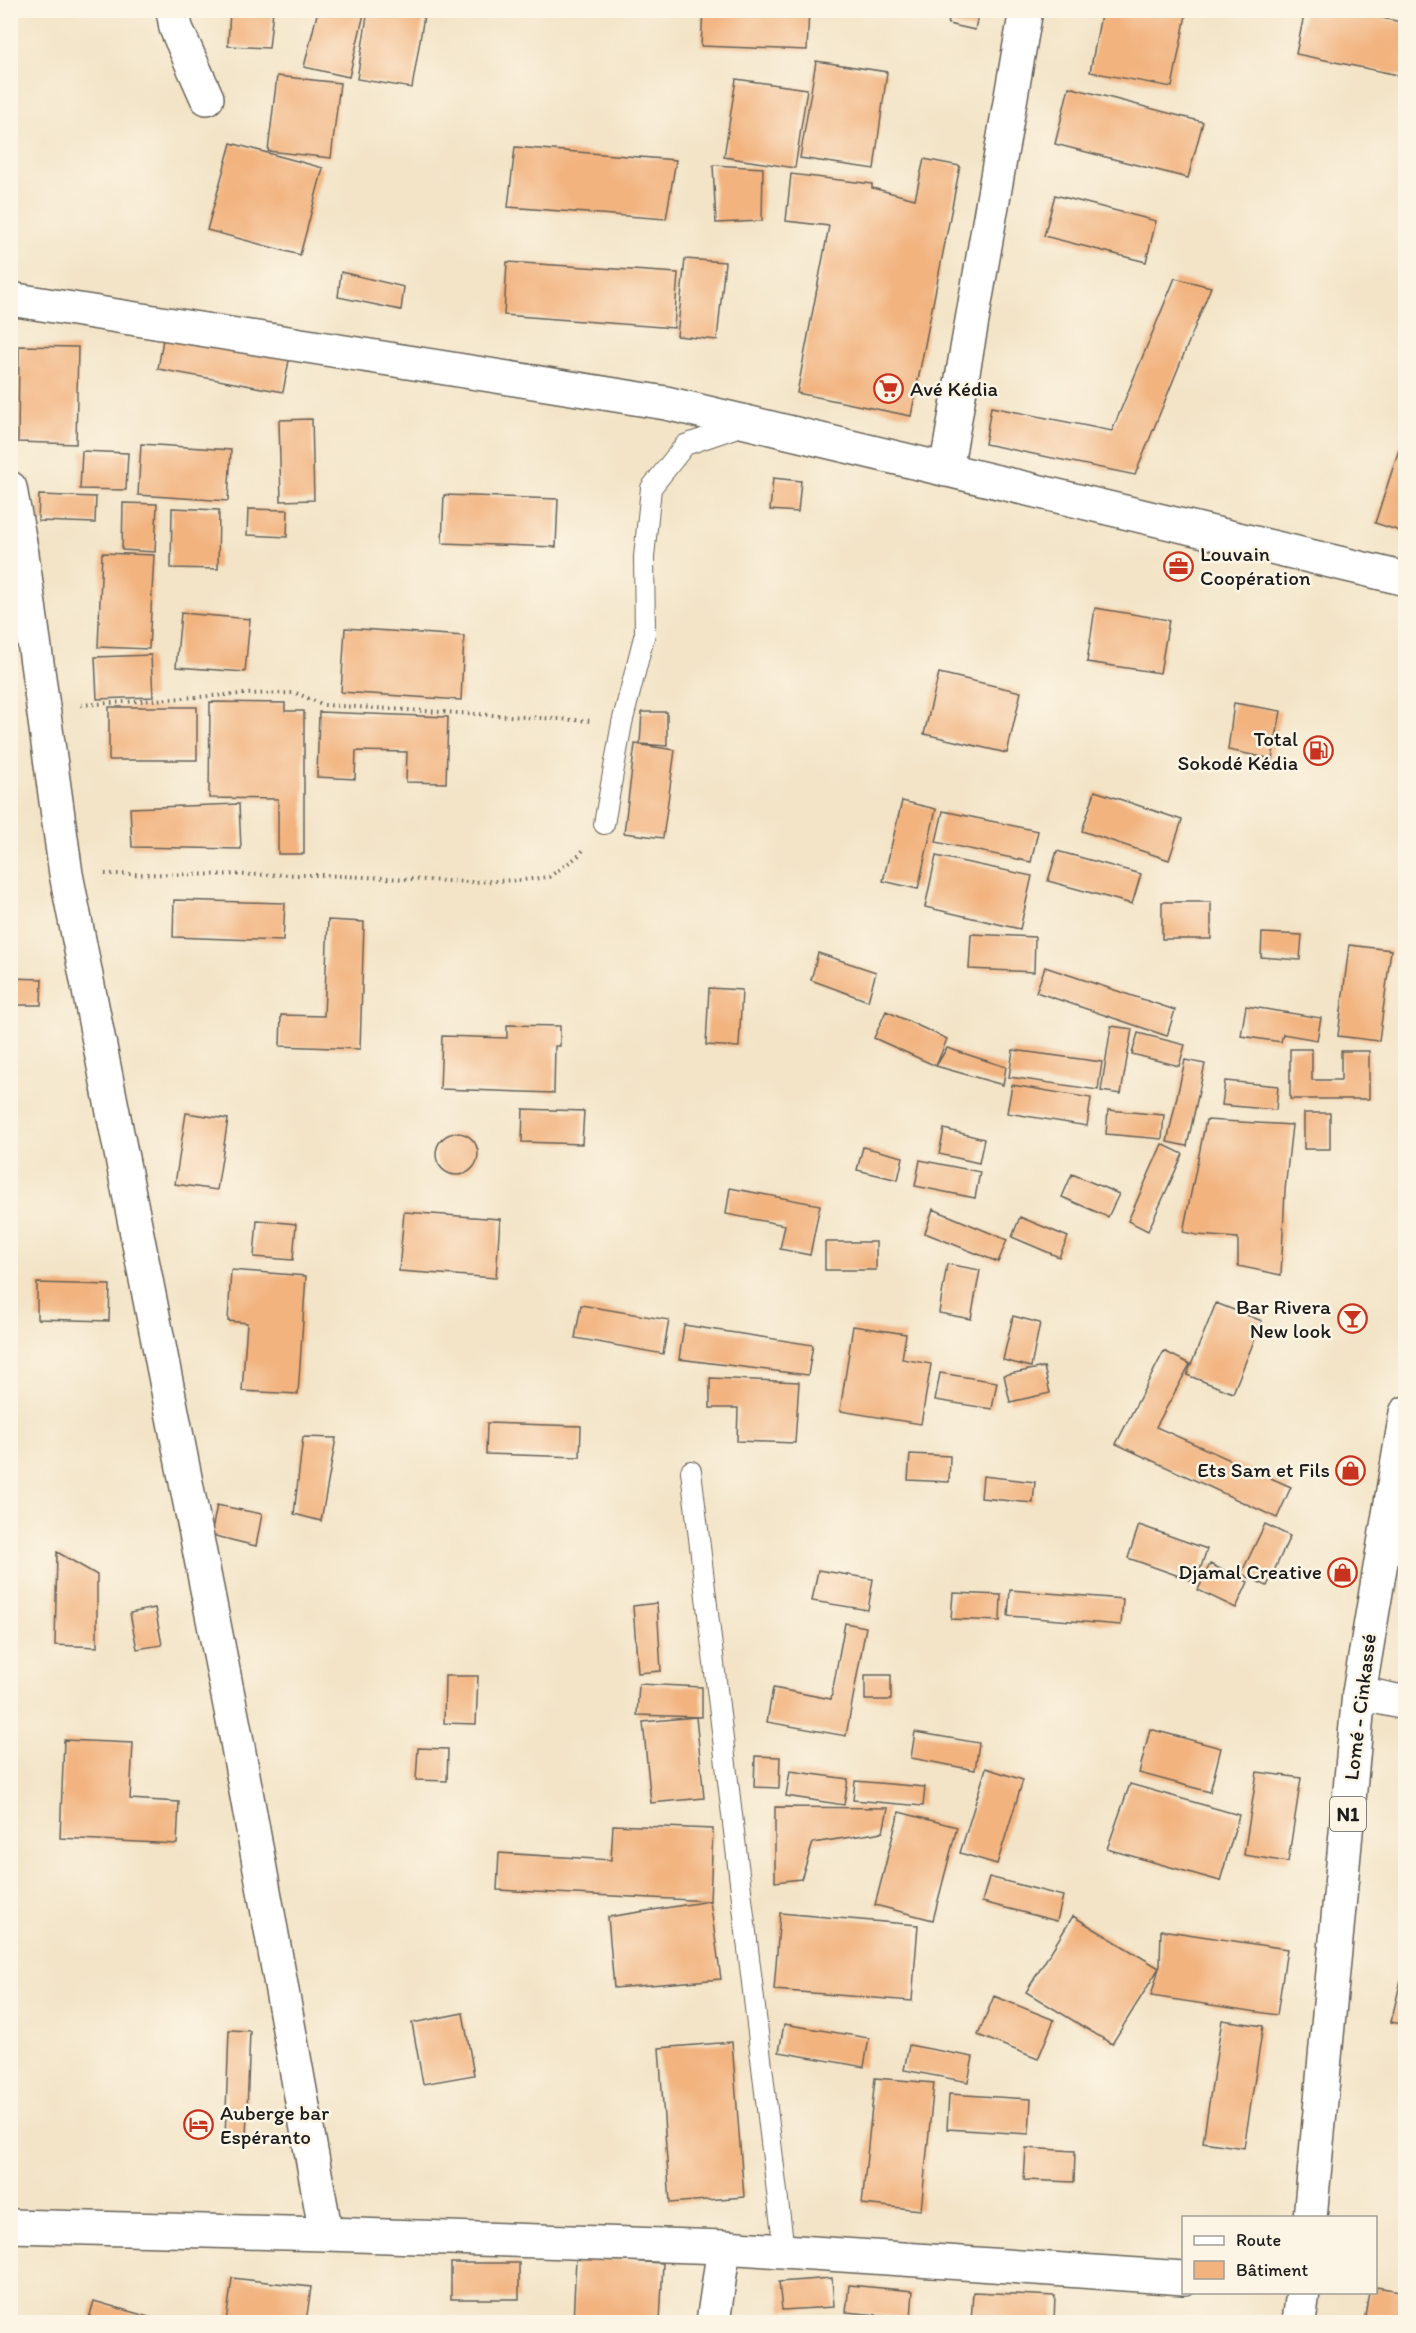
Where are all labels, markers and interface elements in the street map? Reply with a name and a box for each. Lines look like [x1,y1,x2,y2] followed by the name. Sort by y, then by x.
[873,373,905,405] supermarket icon: Avé Kédia
[910,376,998,401] place label: Avé Kédia
[1200,541,1311,590] place label: Louvain Coopération
[1163,550,1195,582] office icon: Louvain Coopération
[1177,726,1298,775] place label: Total Sokodé Kédia
[1303,735,1335,767] fuel station icon: Total Sokodé Kédia
[1236,1294,1331,1343] place label: Bar Rivera New look
[1336,1303,1368,1335] bar icon: Bar Rivera New look
[1335,1454,1367,1486] shop icon: Ets Sam et Fils
[1197,1457,1330,1482] place label: Ets Sam et Fils
[1327,1556,1359,1588] shop icon: Djamal Creative
[1178,1559,1322,1584] place label: Djamal Creative
[1338,1632,1381,1782] street label: Lomé - Cinkassé
[1330,1797,1366,1831] road number: N1
[220,2100,329,2149] place label: Auberge bar Espéranto
[183,2109,215,2141] hotel icon: Auberge bar Espéranto
[1182,2216,1377,2294] legend
[1236,2229,1281,2251] text: Route
[1236,2259,1309,2281] text: Bâtiment

